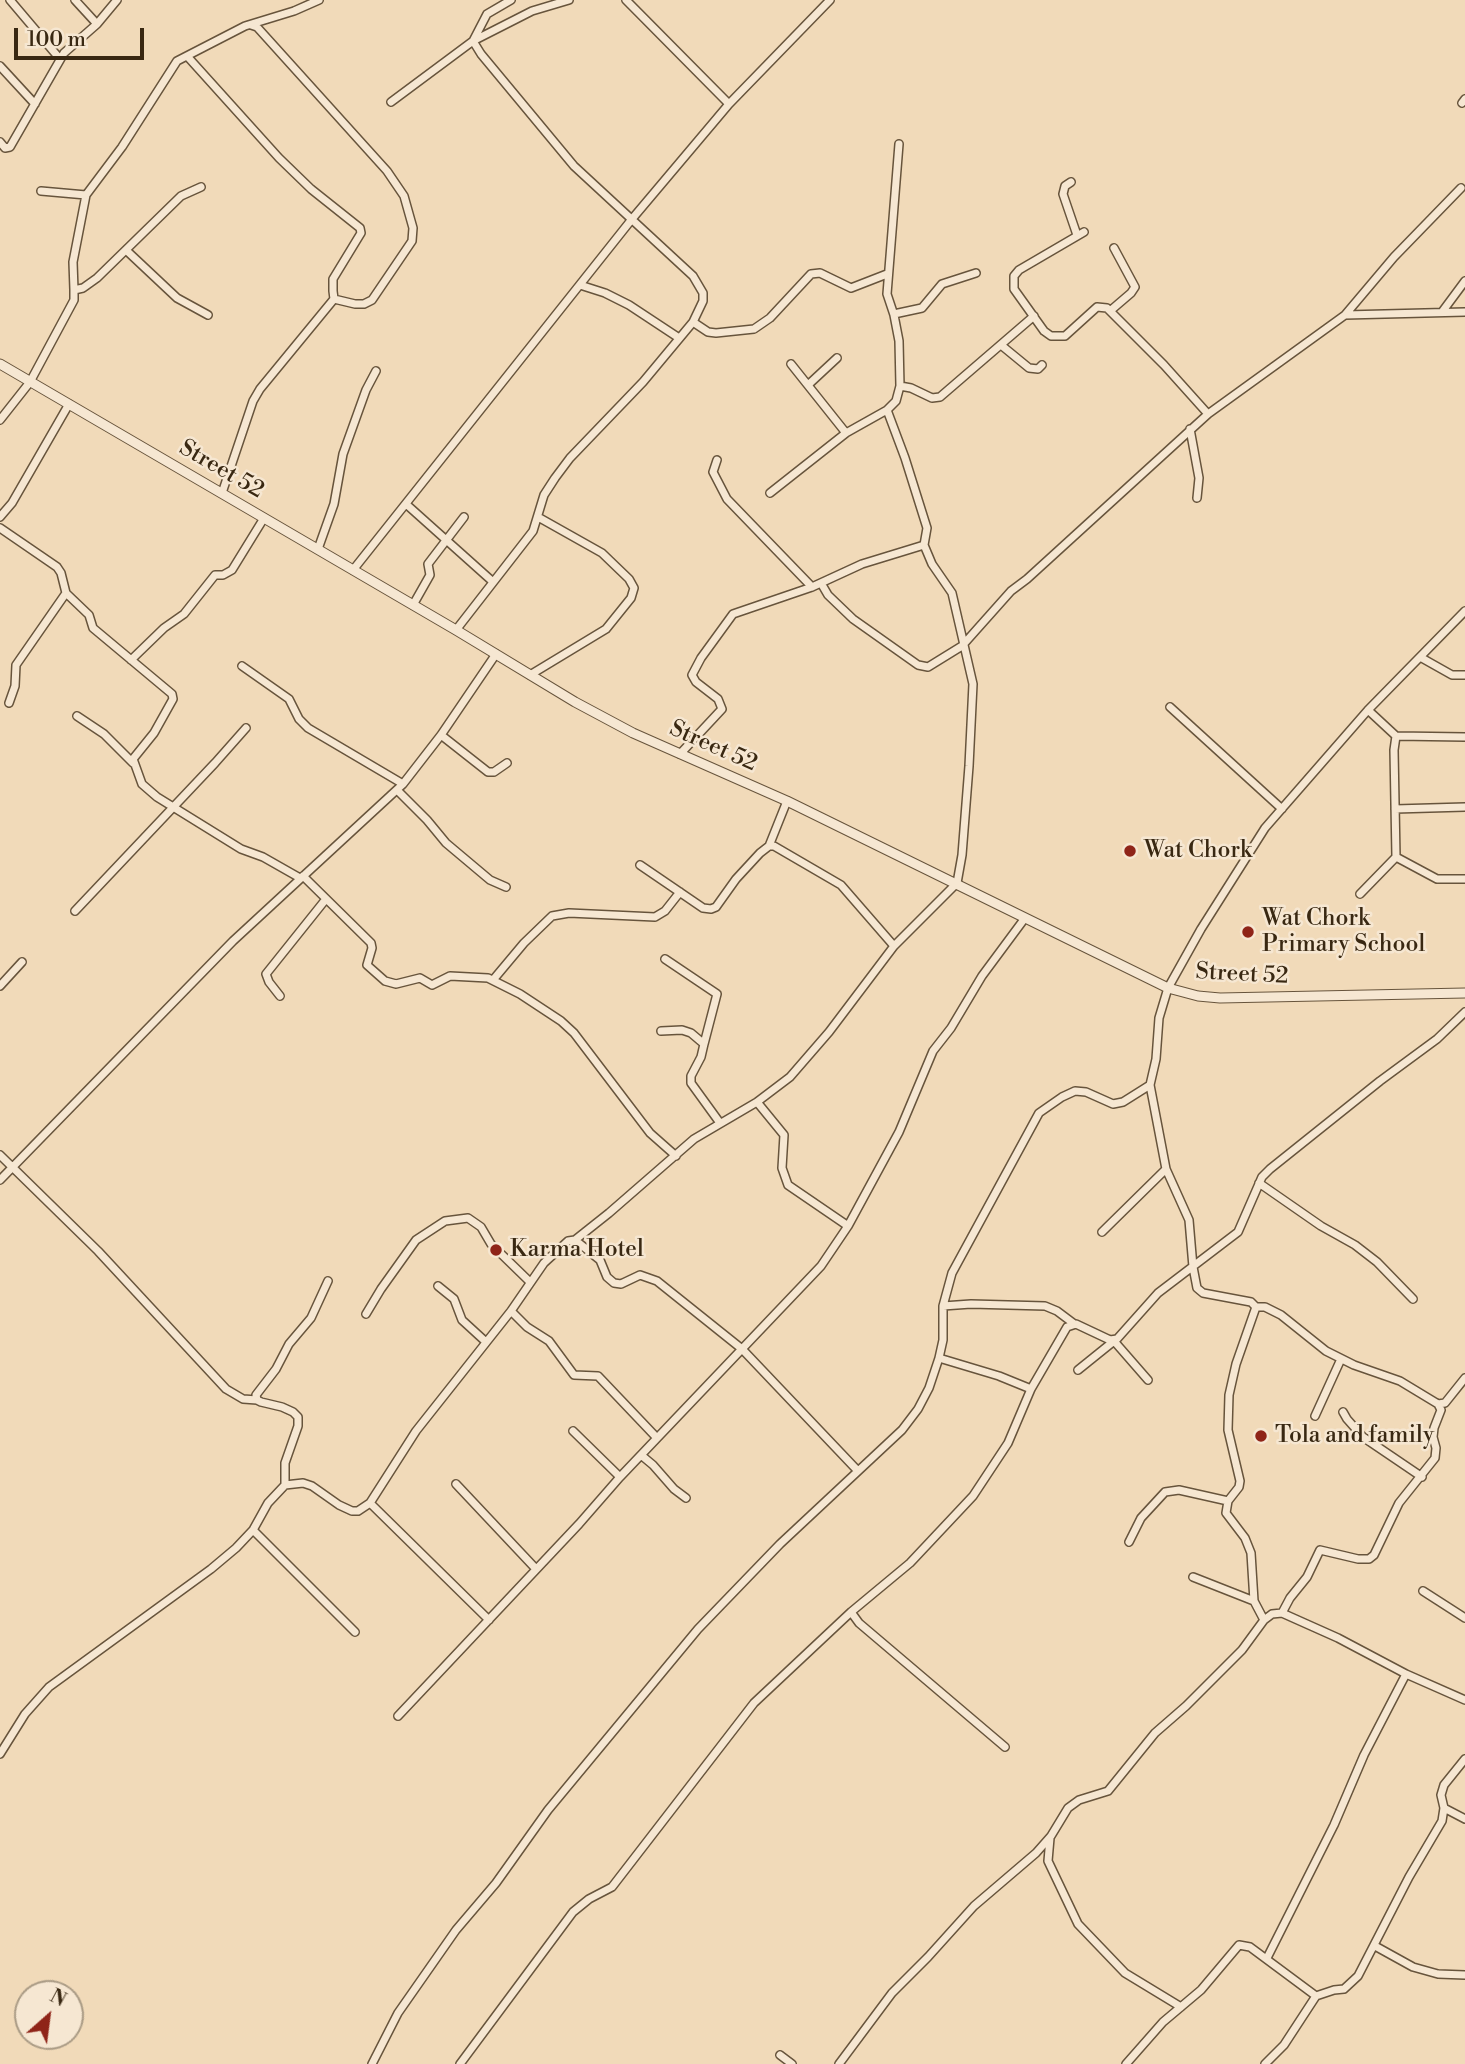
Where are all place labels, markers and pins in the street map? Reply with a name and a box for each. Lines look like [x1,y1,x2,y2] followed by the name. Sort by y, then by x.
[1144,837,1252,865] place label: Wat Chork
[1122,843,1138,859] marker: Wat Chork
[1262,905,1425,959] place label: Wat Chork Primary School
[1240,924,1256,940] marker: Wat Chork Primary School
[510,1236,644,1264] place label: Karma Hotel
[488,1242,504,1258] marker: Karma Hotel
[1275,1422,1434,1450] place label: Tola and family
[1253,1428,1269,1444] marker: Tola and family

